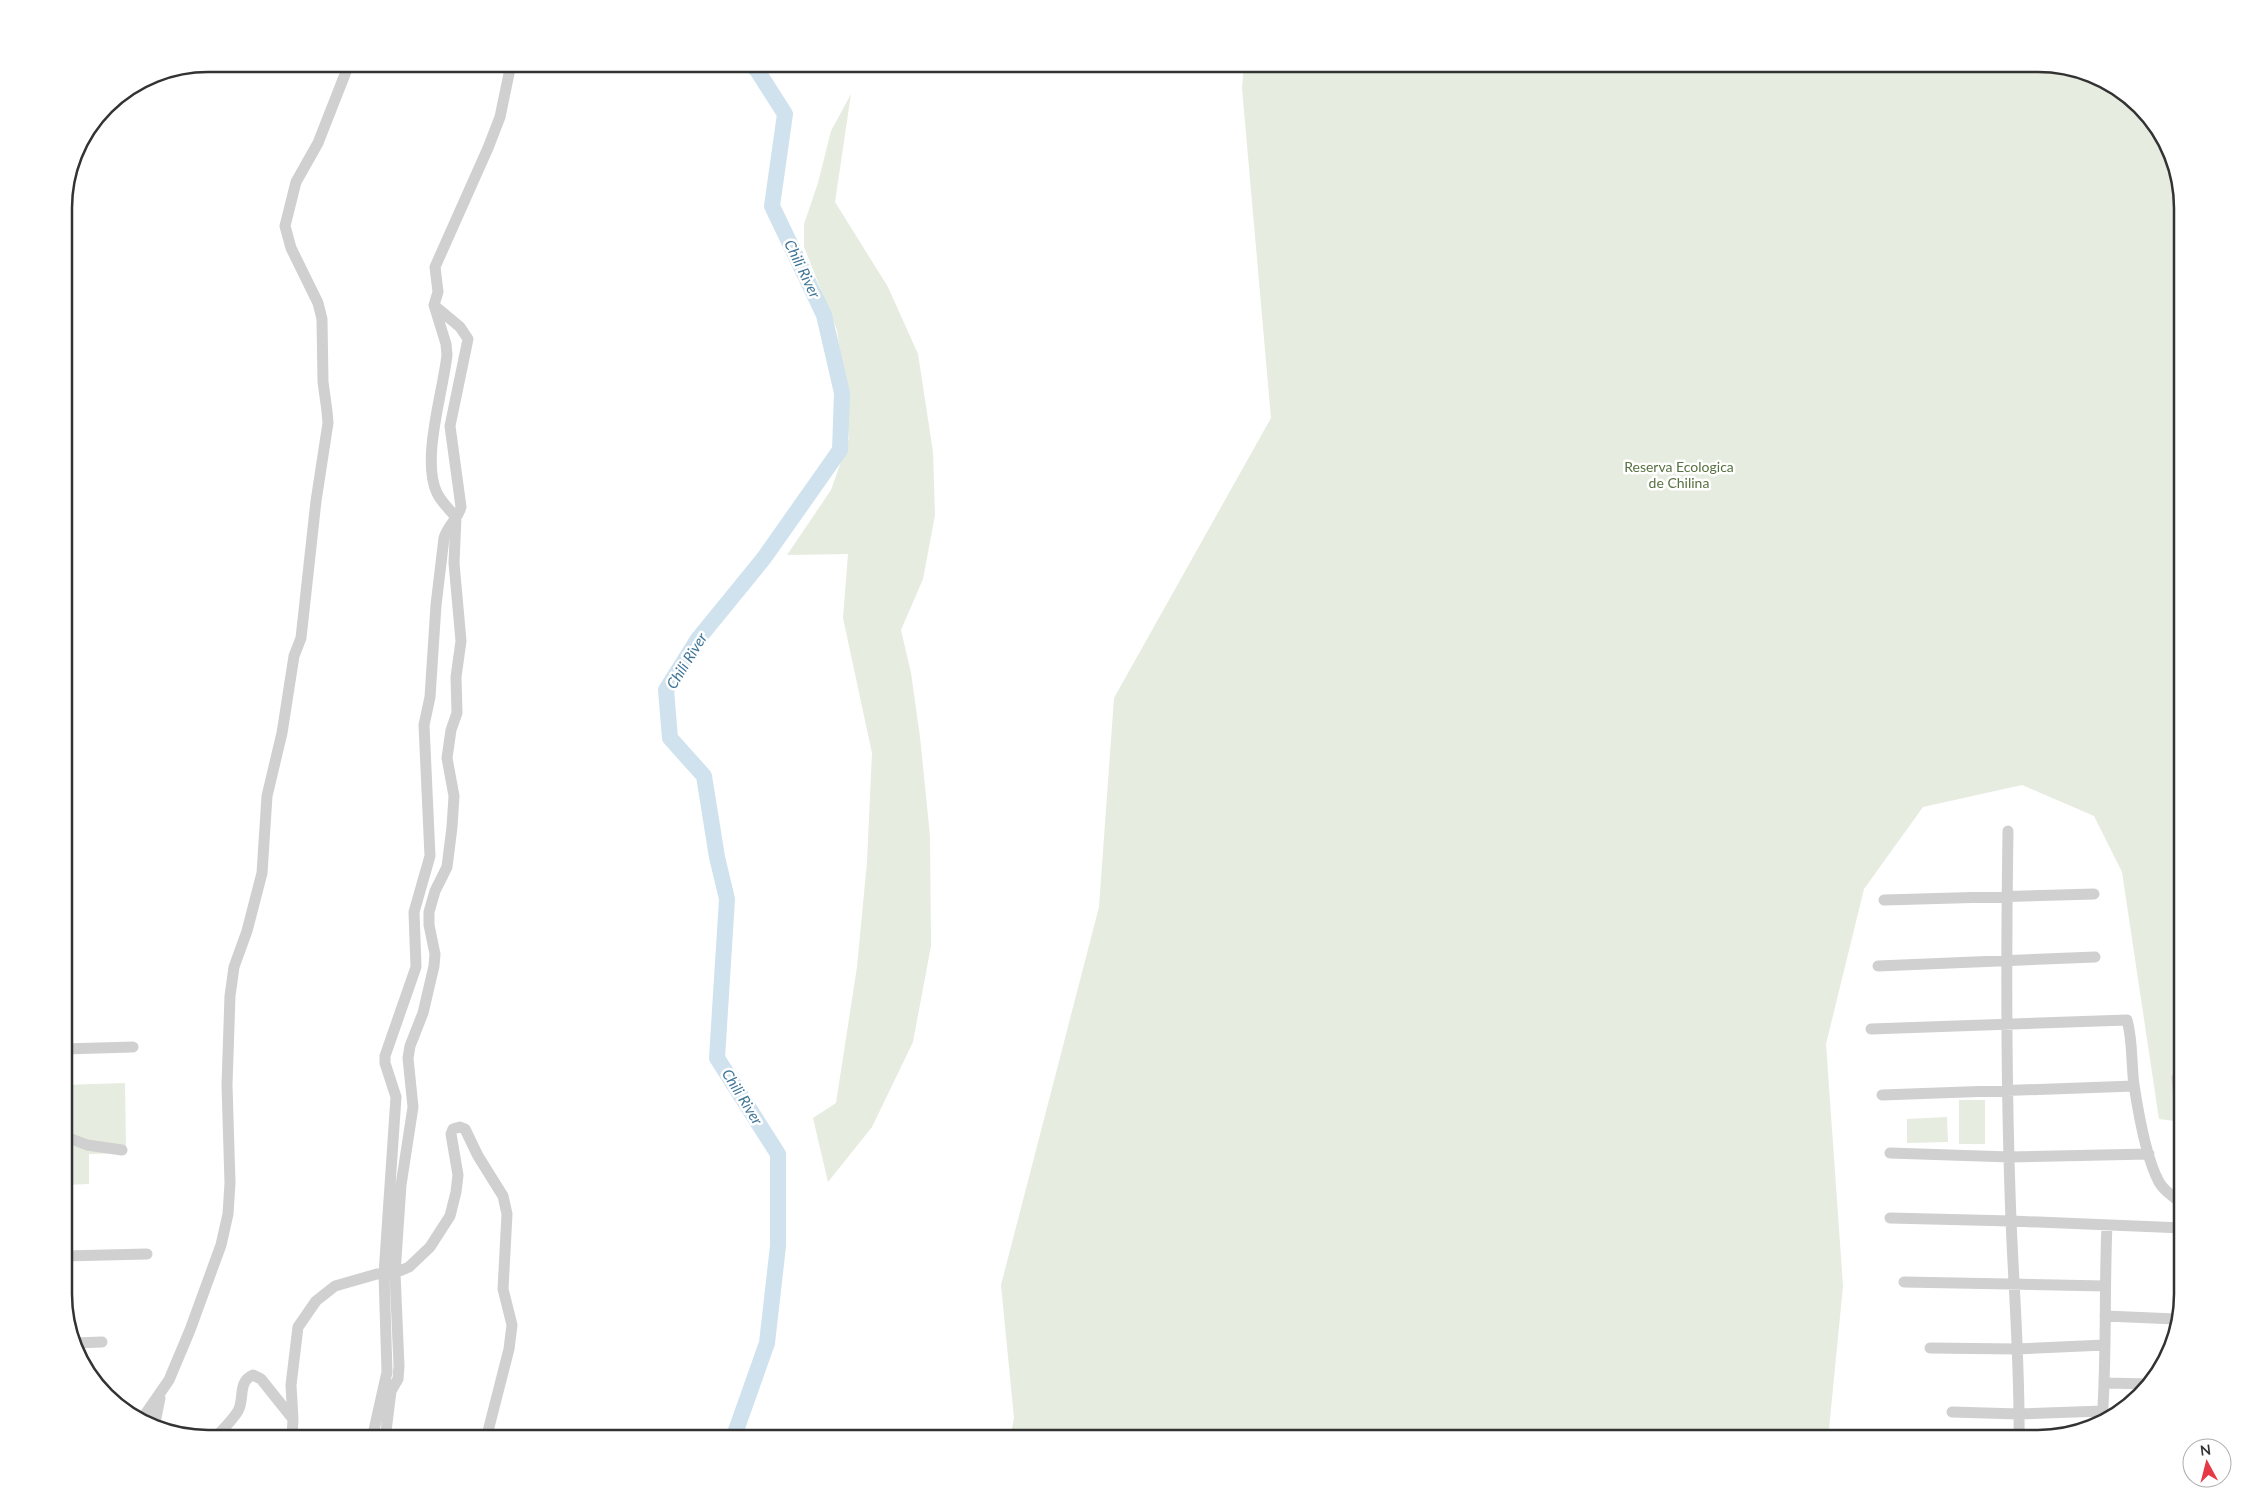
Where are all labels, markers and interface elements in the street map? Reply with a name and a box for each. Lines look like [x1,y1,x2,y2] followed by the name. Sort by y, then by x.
[781,237,825,301] water label: Chili River
[1624,458,1734,491] park label: Reserva Ecologica de Chilina
[662,628,711,692] water label: Chili River
[719,1065,767,1128] water label: Chili River
[2182,1438,2232,1488] north arrow
[2199,1441,2212,1459] text: N

